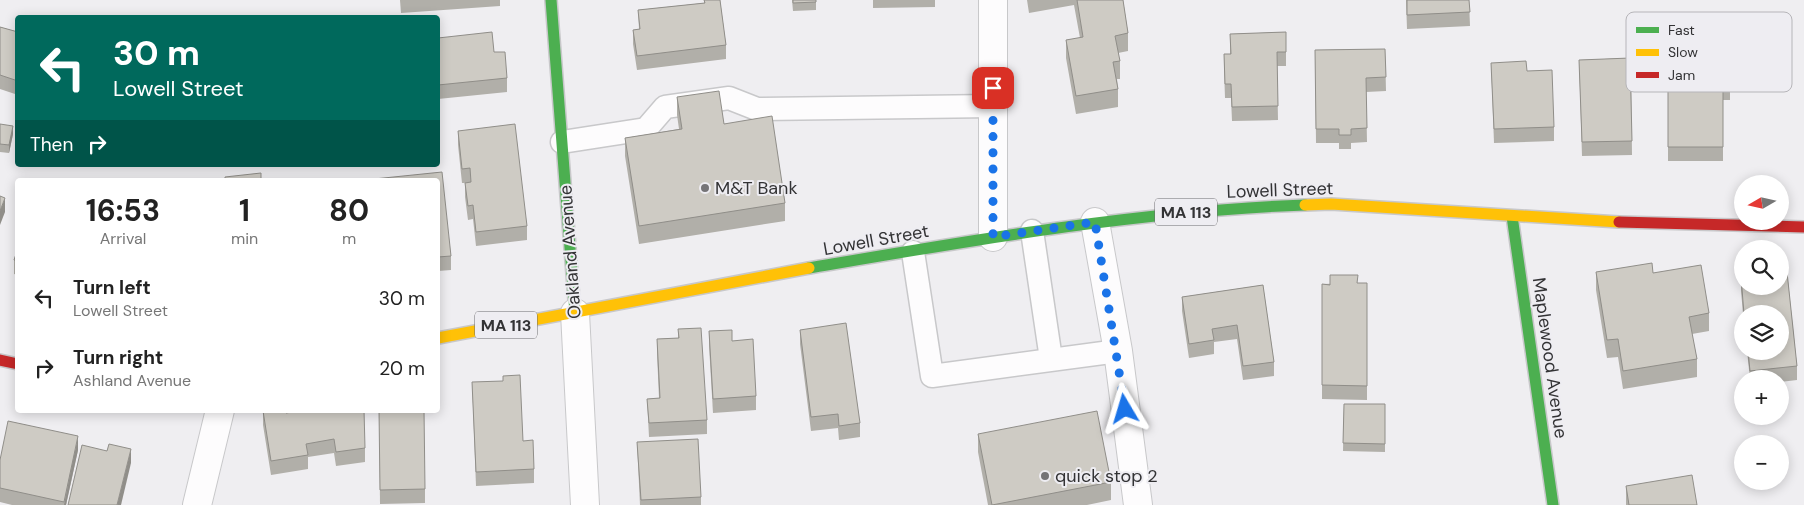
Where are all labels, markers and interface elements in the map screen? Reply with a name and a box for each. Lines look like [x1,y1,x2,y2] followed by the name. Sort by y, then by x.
[1626,12,1792,92] legend
[1668,21,1695,39] text: Fast
[113,30,200,76] text: 30 m
[30,35,95,100] icon: left
[1668,43,1698,61] text: Slow
[1668,66,1695,84] text: Jam
[972,67,1014,109] pin
[113,74,244,103] text: Lowell Street
[979,74,1007,102] icon: arrive
[83,130,111,158] icon: right
[30,132,73,157] text: Then
[1734,175,1789,230] north arrow
[1734,175,1789,490] map controls
[715,176,798,200] place label: M&T Bank
[1226,176,1334,204] street label: Lowell Street
[699,182,711,194] marker: M&T Bank
[553,184,587,320] street label: Oakland Avenue
[86,191,160,230] text: 16:53
[239,191,250,230] text: 1
[329,191,369,230] text: 80
[1155,198,1217,226] road number: MA 113
[821,219,931,261] street label: Lowell Street
[100,228,146,249] text: Arrival
[231,228,258,249] text: min
[342,228,356,249] text: m
[1734,240,1789,295] button: search
[73,275,151,300] text: Turn left
[1527,276,1573,440] street label: Maplewood Avenue
[30,284,58,312] icon: left
[379,286,425,311] text: 30 m
[73,300,168,321] text: Lowell Street
[1734,305,1789,360] button: layers
[475,312,537,338] road number: MA 113
[73,345,163,370] text: Turn right
[30,354,58,382] icon: right
[379,356,425,381] text: 20 m
[73,370,191,391] text: Ashland Avenue
[1734,370,1789,425] button: +
[1098,382,1150,434] position arrow
[1734,435,1789,490] button: −
[1055,464,1158,488] place label: quick stop 2
[1039,470,1051,482] marker: quick stop 2

